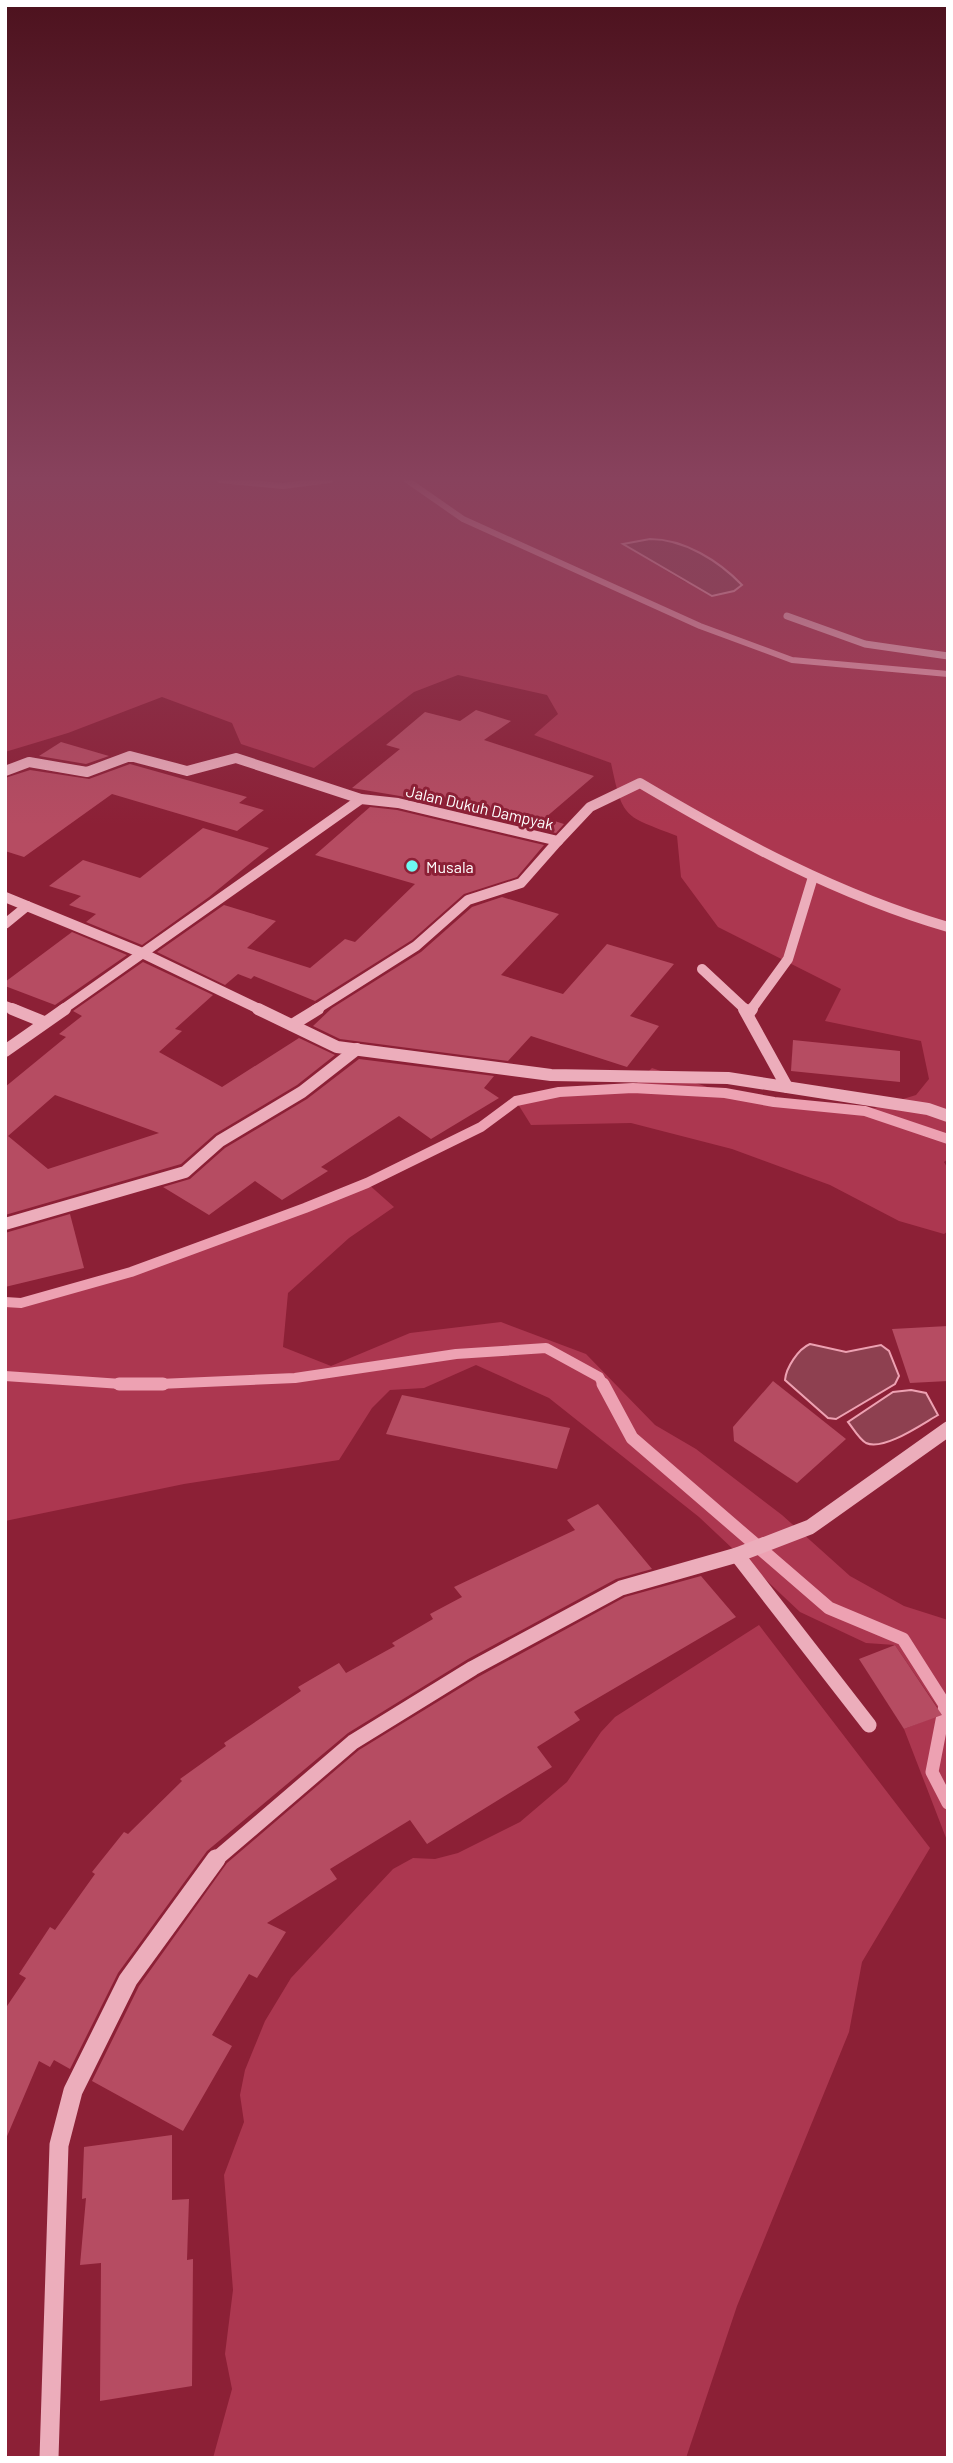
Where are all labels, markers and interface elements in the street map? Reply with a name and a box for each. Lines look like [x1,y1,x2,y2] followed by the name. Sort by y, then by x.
[404,781,556,833] street label: Jalan Dukuh Dampyak
[426,857,474,876] place label: Musala
[404,858,420,874] marker: Musala

